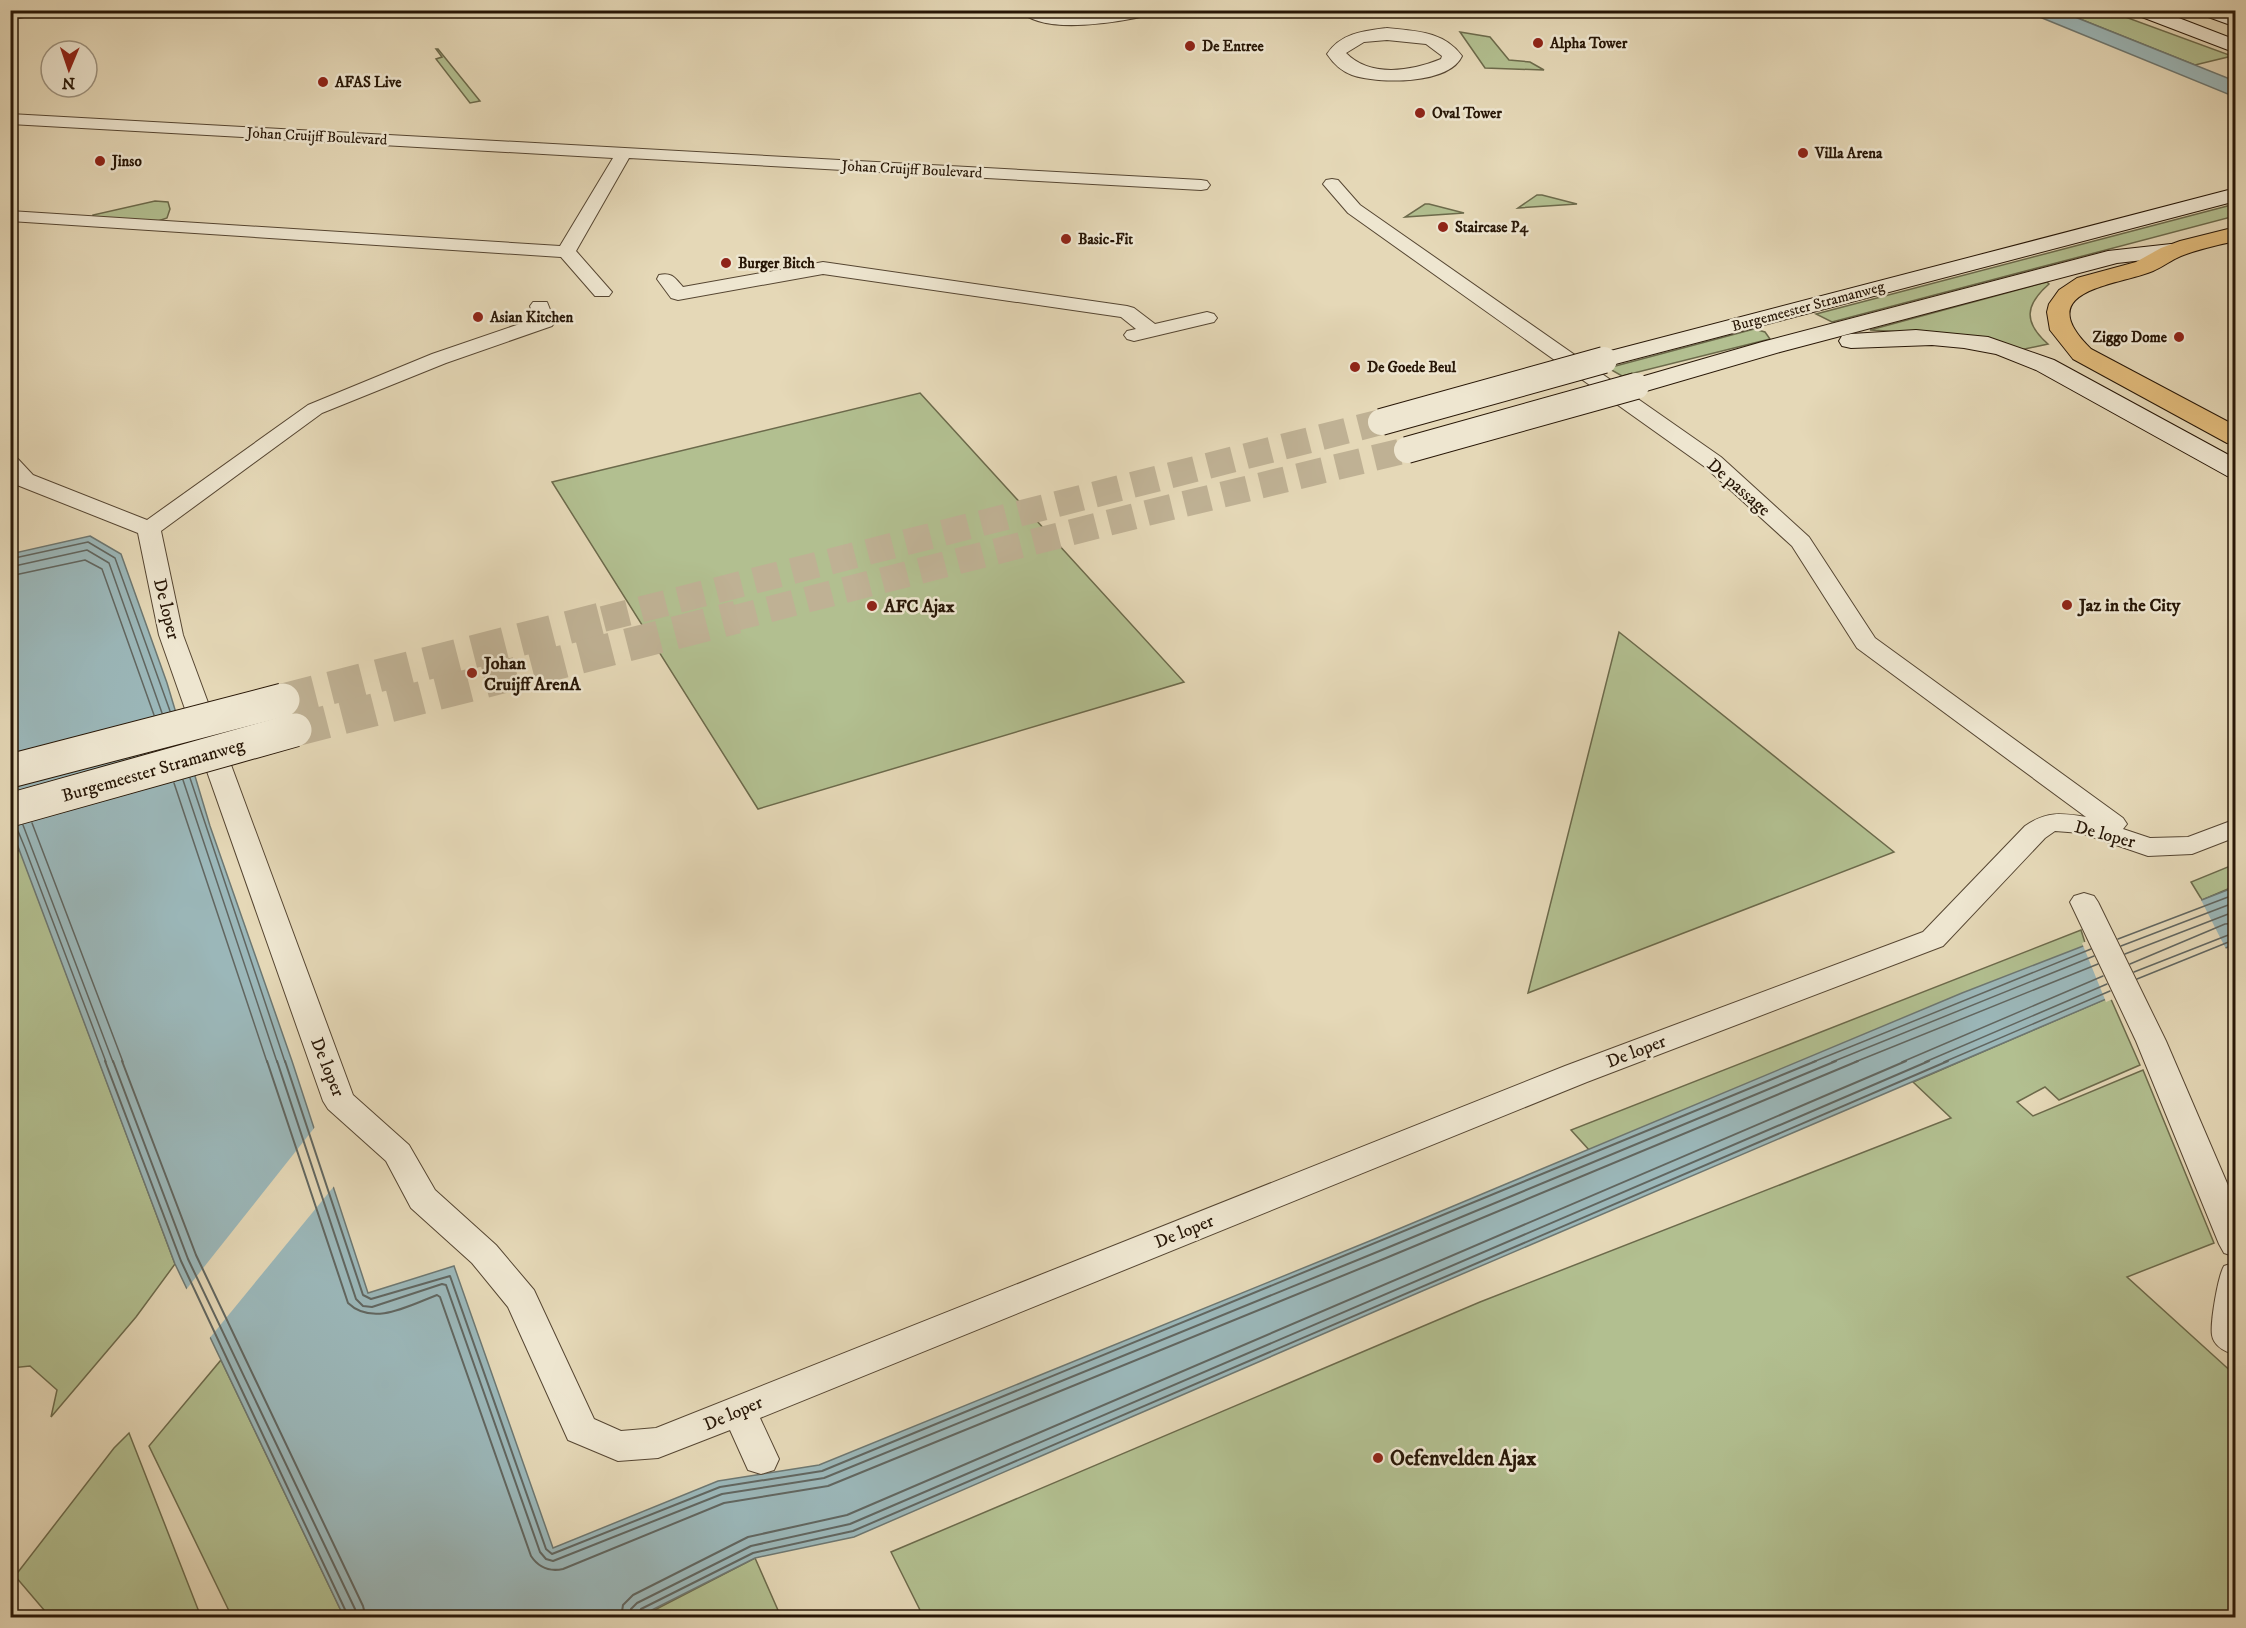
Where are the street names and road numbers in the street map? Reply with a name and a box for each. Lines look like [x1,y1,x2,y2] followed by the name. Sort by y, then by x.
[244,123,388,150] street label: Johan Cruijff Boulevard
[839,156,983,183] street label: Johan Cruijff Boulevard
[1730,277,1887,336] street label: Burgemeester Stramanweg
[1702,454,1775,521] street label: De passage
[148,576,184,642] street label: De loper
[59,734,247,808] street label: Burgemeester Stramanweg
[2072,816,2138,854] street label: De loper
[1603,1030,1670,1073] street label: De loper
[305,1035,349,1101] street label: De loper
[1152,1210,1218,1254] street label: De loper
[701,1392,767,1436] street label: De loper

